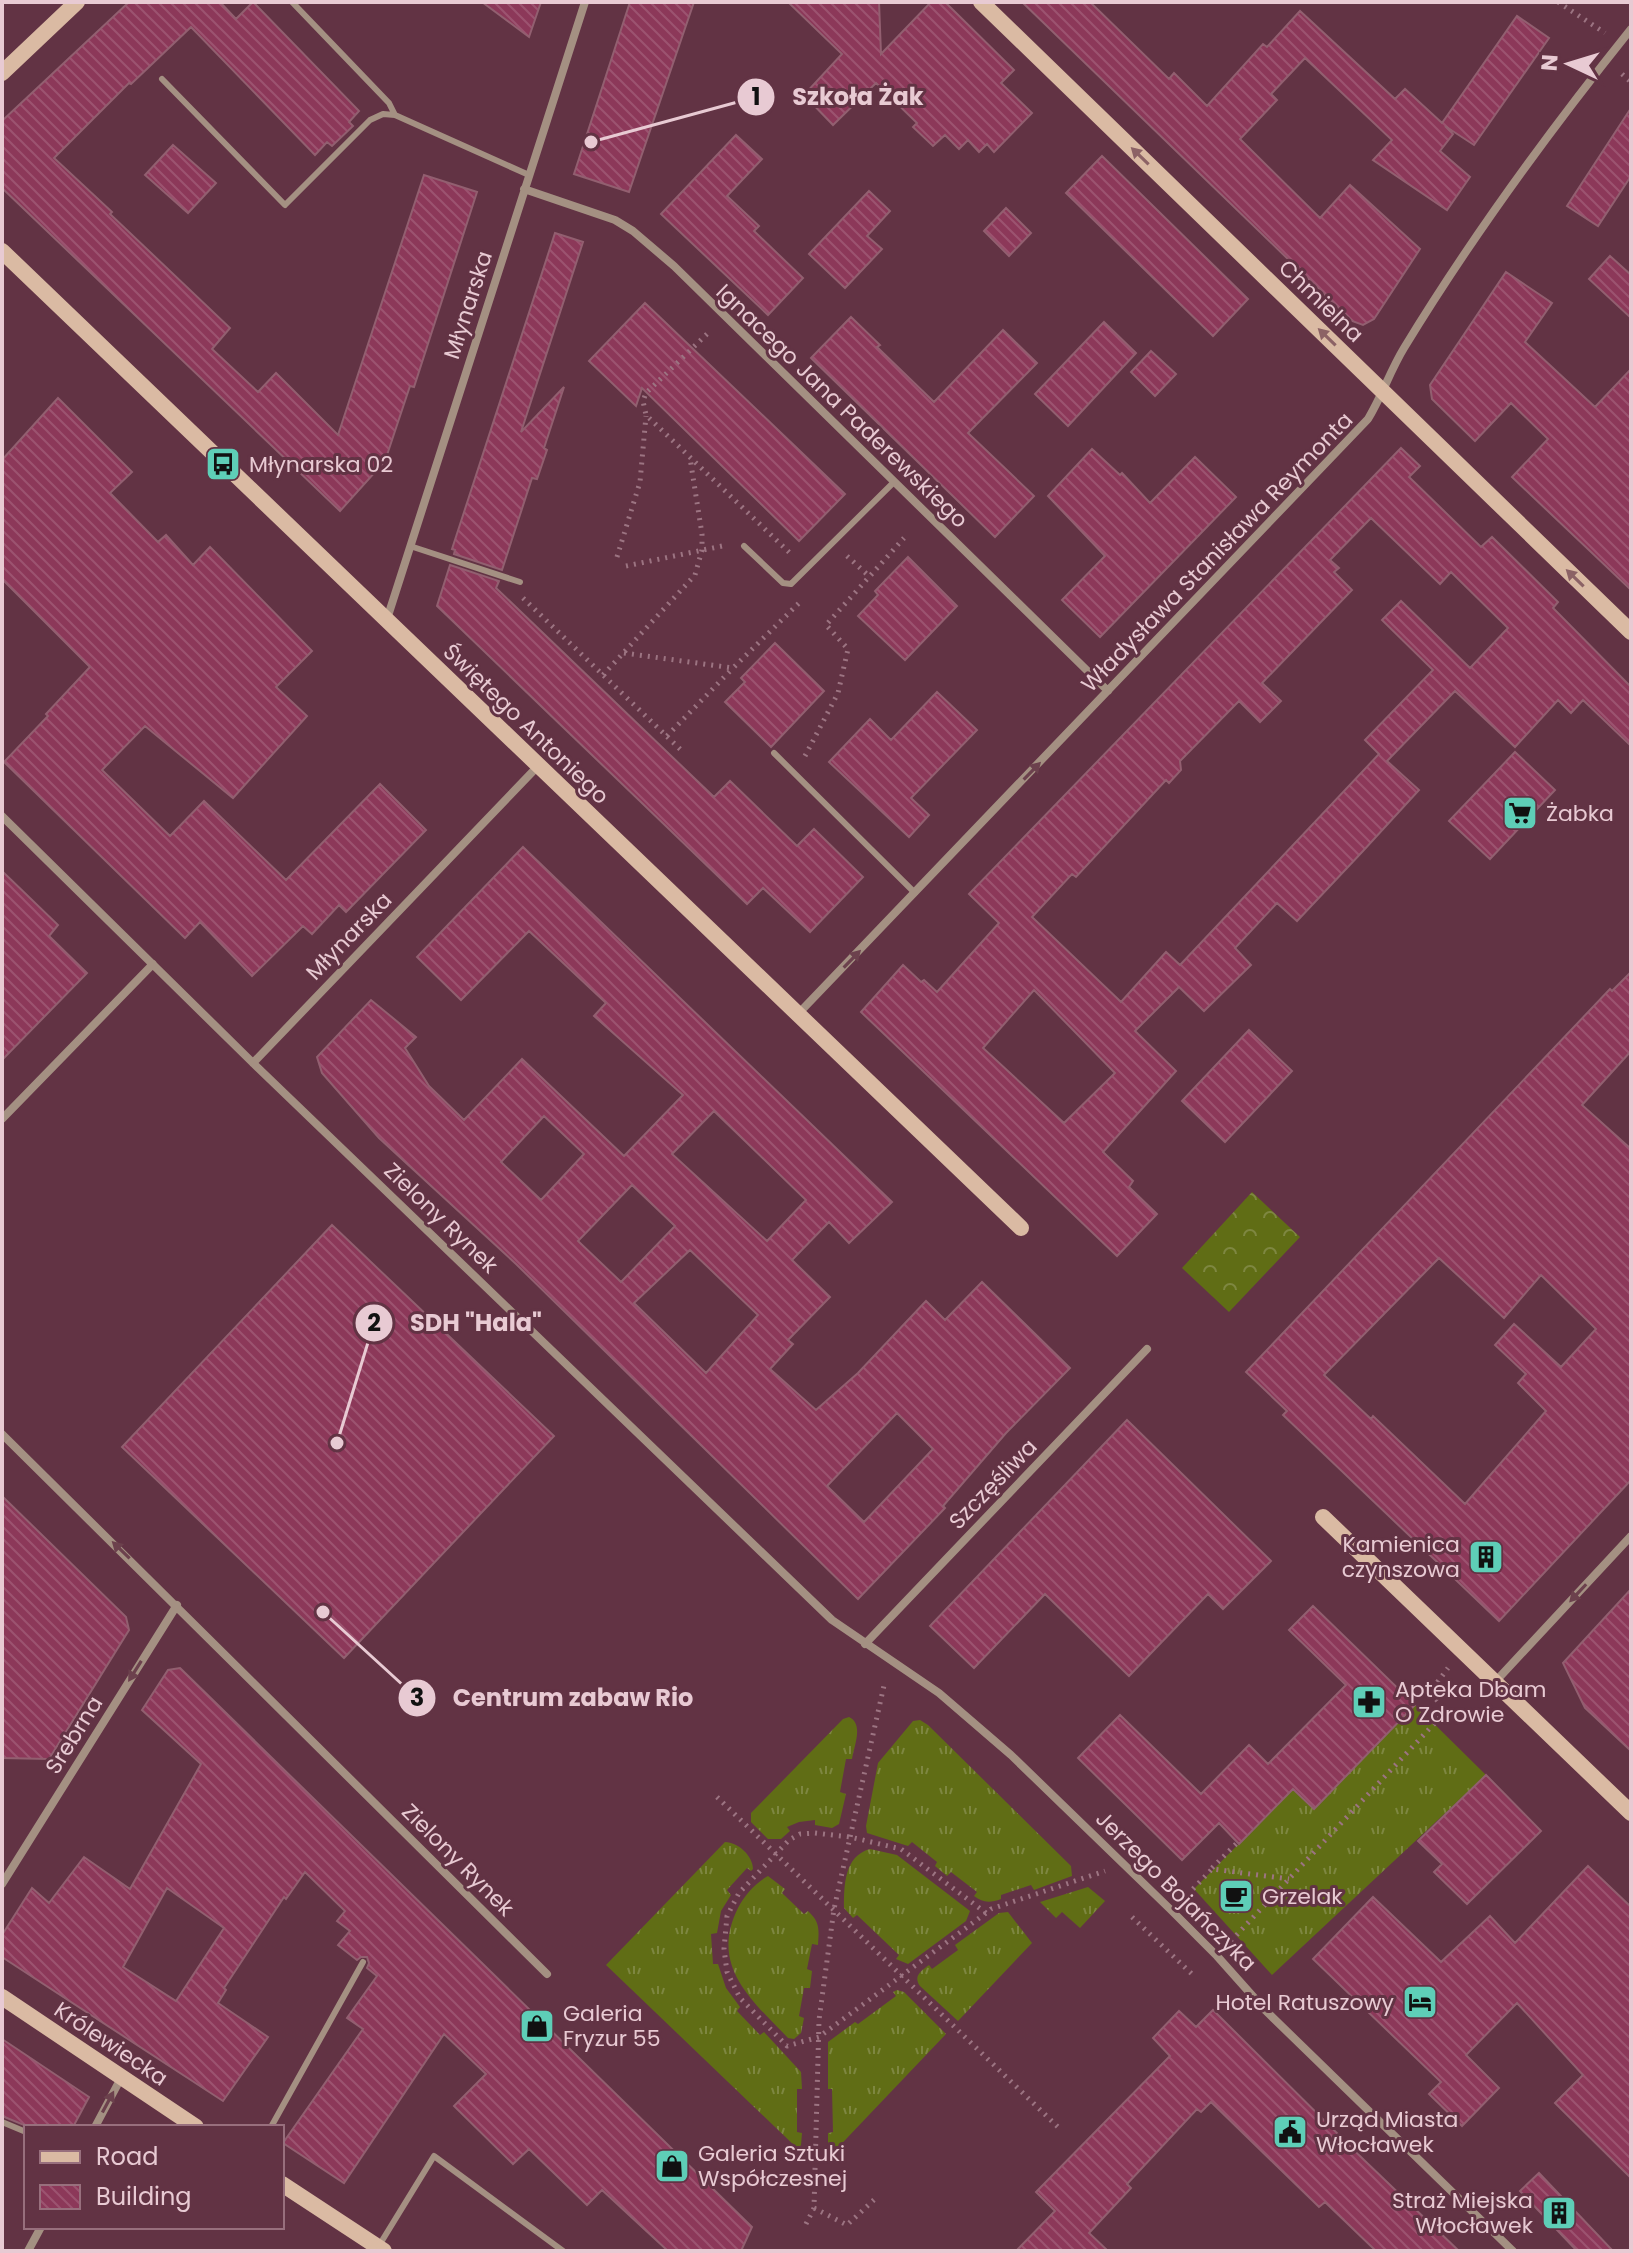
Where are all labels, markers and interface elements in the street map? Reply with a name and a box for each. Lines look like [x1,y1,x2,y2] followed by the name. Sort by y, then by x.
[1529,24,1609,104] north arrow
[1534,53,1566,72] text: N
[736,73,939,121] callout: Szkoła Żak
[751,80,761,113] text: 1
[792,80,924,113] text: Szkoła Żak
[1131,147,1150,166] one-way arrow
[436,247,500,363] street label: Młynarska
[1272,253,1370,349] street label: Chmielna
[709,277,975,535] street label: Ignacego Jana Paderewskiego
[1318,328,1337,346] one-way arrow
[1074,405,1360,699] street label: Władysława Stanisława Reymonta
[204,445,242,483] bus stop icon: Młynarska 02
[249,449,393,480] place label: Młynarska 02
[1566,569,1585,587] one-way arrow
[436,637,616,811] street label: Świętego Antoniego
[1022,762,1040,781] one-way arrow
[1501,794,1539,832] supermarket icon: Żabka
[1546,798,1614,829] place label: Żabka
[299,885,399,987] street label: Młynarska
[842,950,860,969] one-way arrow
[377,1156,505,1281] street label: Zielony Rynek
[354,1299,558,1347] callout: SDH "Hala"
[367,1306,381,1339] text: 2
[410,1306,542,1339] text: SDH "Hala"
[942,1432,1044,1536] street label: Szczęśliwa
[1342,1529,1460,1585] place label: Kamienica czynszowa
[1467,1538,1505,1576] building icon: Kamienica czynszowa
[112,1541,131,1560] one-way arrow
[1569,1583,1587,1602] one-way arrow
[129,1660,143,1682] one-way arrow
[397,1674,709,1722] callout: Centrum zabaw Rio
[1395,1674,1546,1730] place label: Apteka Dbam O Zdrowie
[410,1681,424,1714] text: 3
[453,1681,693,1714] text: Centrum zabaw Rio
[1350,1683,1388,1721] pharmacy icon: Apteka Dbam O Zdrowie
[38,1690,110,1780] street label: Srebrna
[395,1797,522,1924] street label: Zielony Rynek
[1089,1804,1263,1978] street label: Jerzego Bojańczyka
[1217,1877,1255,1915] cafe icon: Grzelak
[1262,1881,1343,1912] place label: Grzelak
[1401,1983,1439,2021] hotel icon: Hotel Ratuszowy
[1215,1987,1395,2018] place label: Hotel Ratuszowy
[48,1994,174,2094] street label: Królewiecka
[563,1998,660,2054] place label: Galeria Fryzur 55
[518,2007,556,2045] shop icon: Galeria Fryzur 55
[101,2091,115,2114] one-way arrow
[1316,2104,1458,2160] place label: Urząd Miasta Włocławek
[1271,2113,1309,2151] public building icon: Urząd Miasta Włocławek
[24,2125,284,2229] legend
[698,2138,847,2194] place label: Galeria Sztuki Współczesnej
[96,2140,158,2173] text: Road
[653,2147,691,2185] shop icon: Galeria Sztuki Współczesnej
[96,2180,192,2213] text: Building
[1392,2185,1534,2241] place label: Straż Miejska Włocławek
[1540,2194,1578,2232] building icon: Straż Miejska Włocławek

